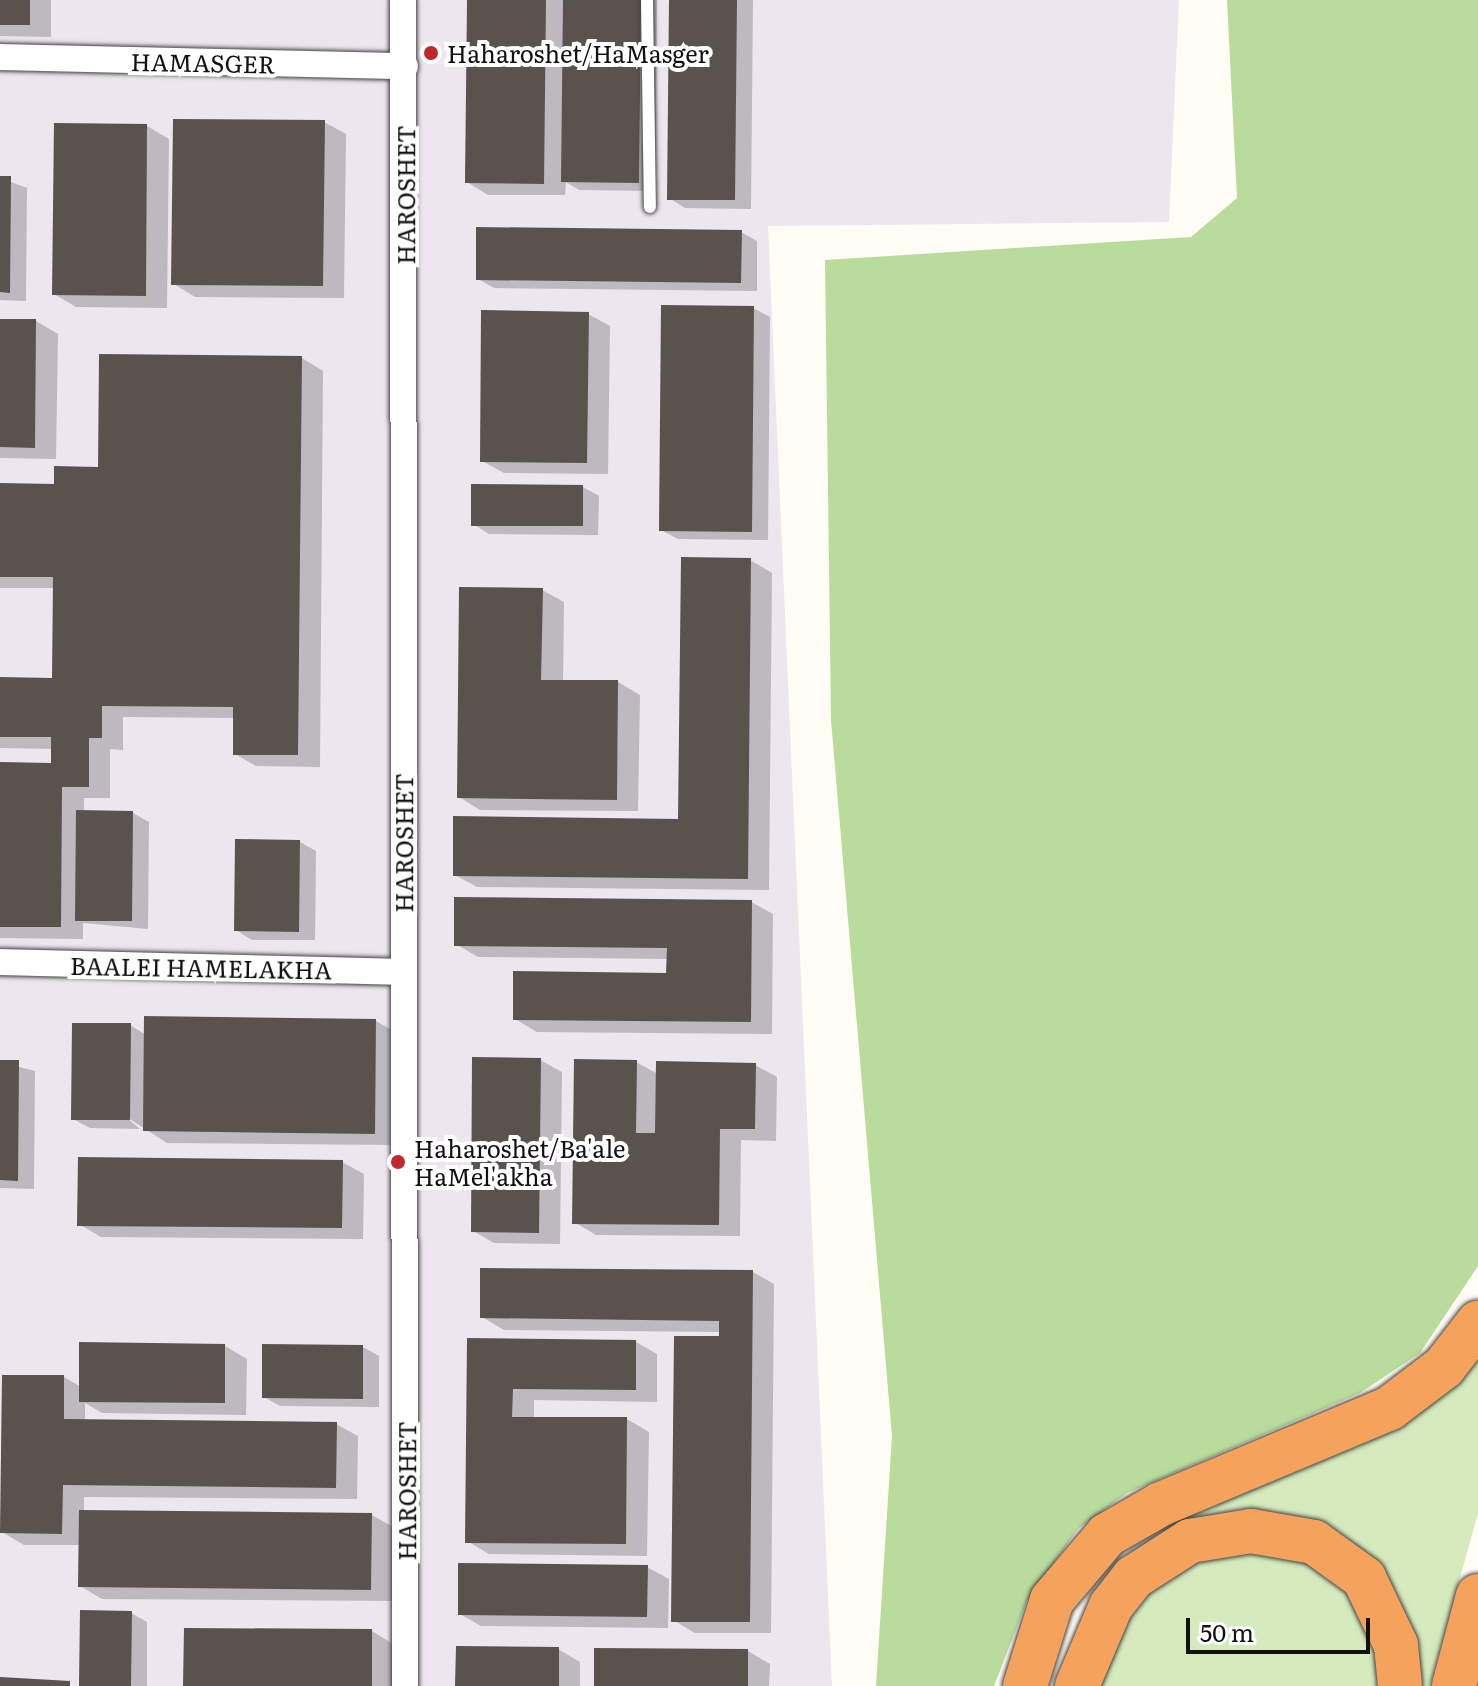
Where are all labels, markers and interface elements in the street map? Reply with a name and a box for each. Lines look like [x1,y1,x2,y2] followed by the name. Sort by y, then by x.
[447,39,709,67] place label: Haharoshet/HaMasger
[422,44,440,62] marker: Haharoshet/HaMasger
[130,46,276,78] street label: HAMASGER
[391,125,419,265] street label: HAROSHET
[389,773,417,913] street label: HAROSHET
[70,950,332,984] street label: BAALEI HAMELAKHA
[414,1134,626,1190] place label: Haharoshet/Ba'ale HaMel'akha
[389,1153,407,1171] marker: Haharoshet/Ba'ale HaMel'akha
[392,1421,420,1561] street label: HAROSHET
[1190,1602,1374,1652] scale bar
[1200,1614,1254,1649] text: 50 m

